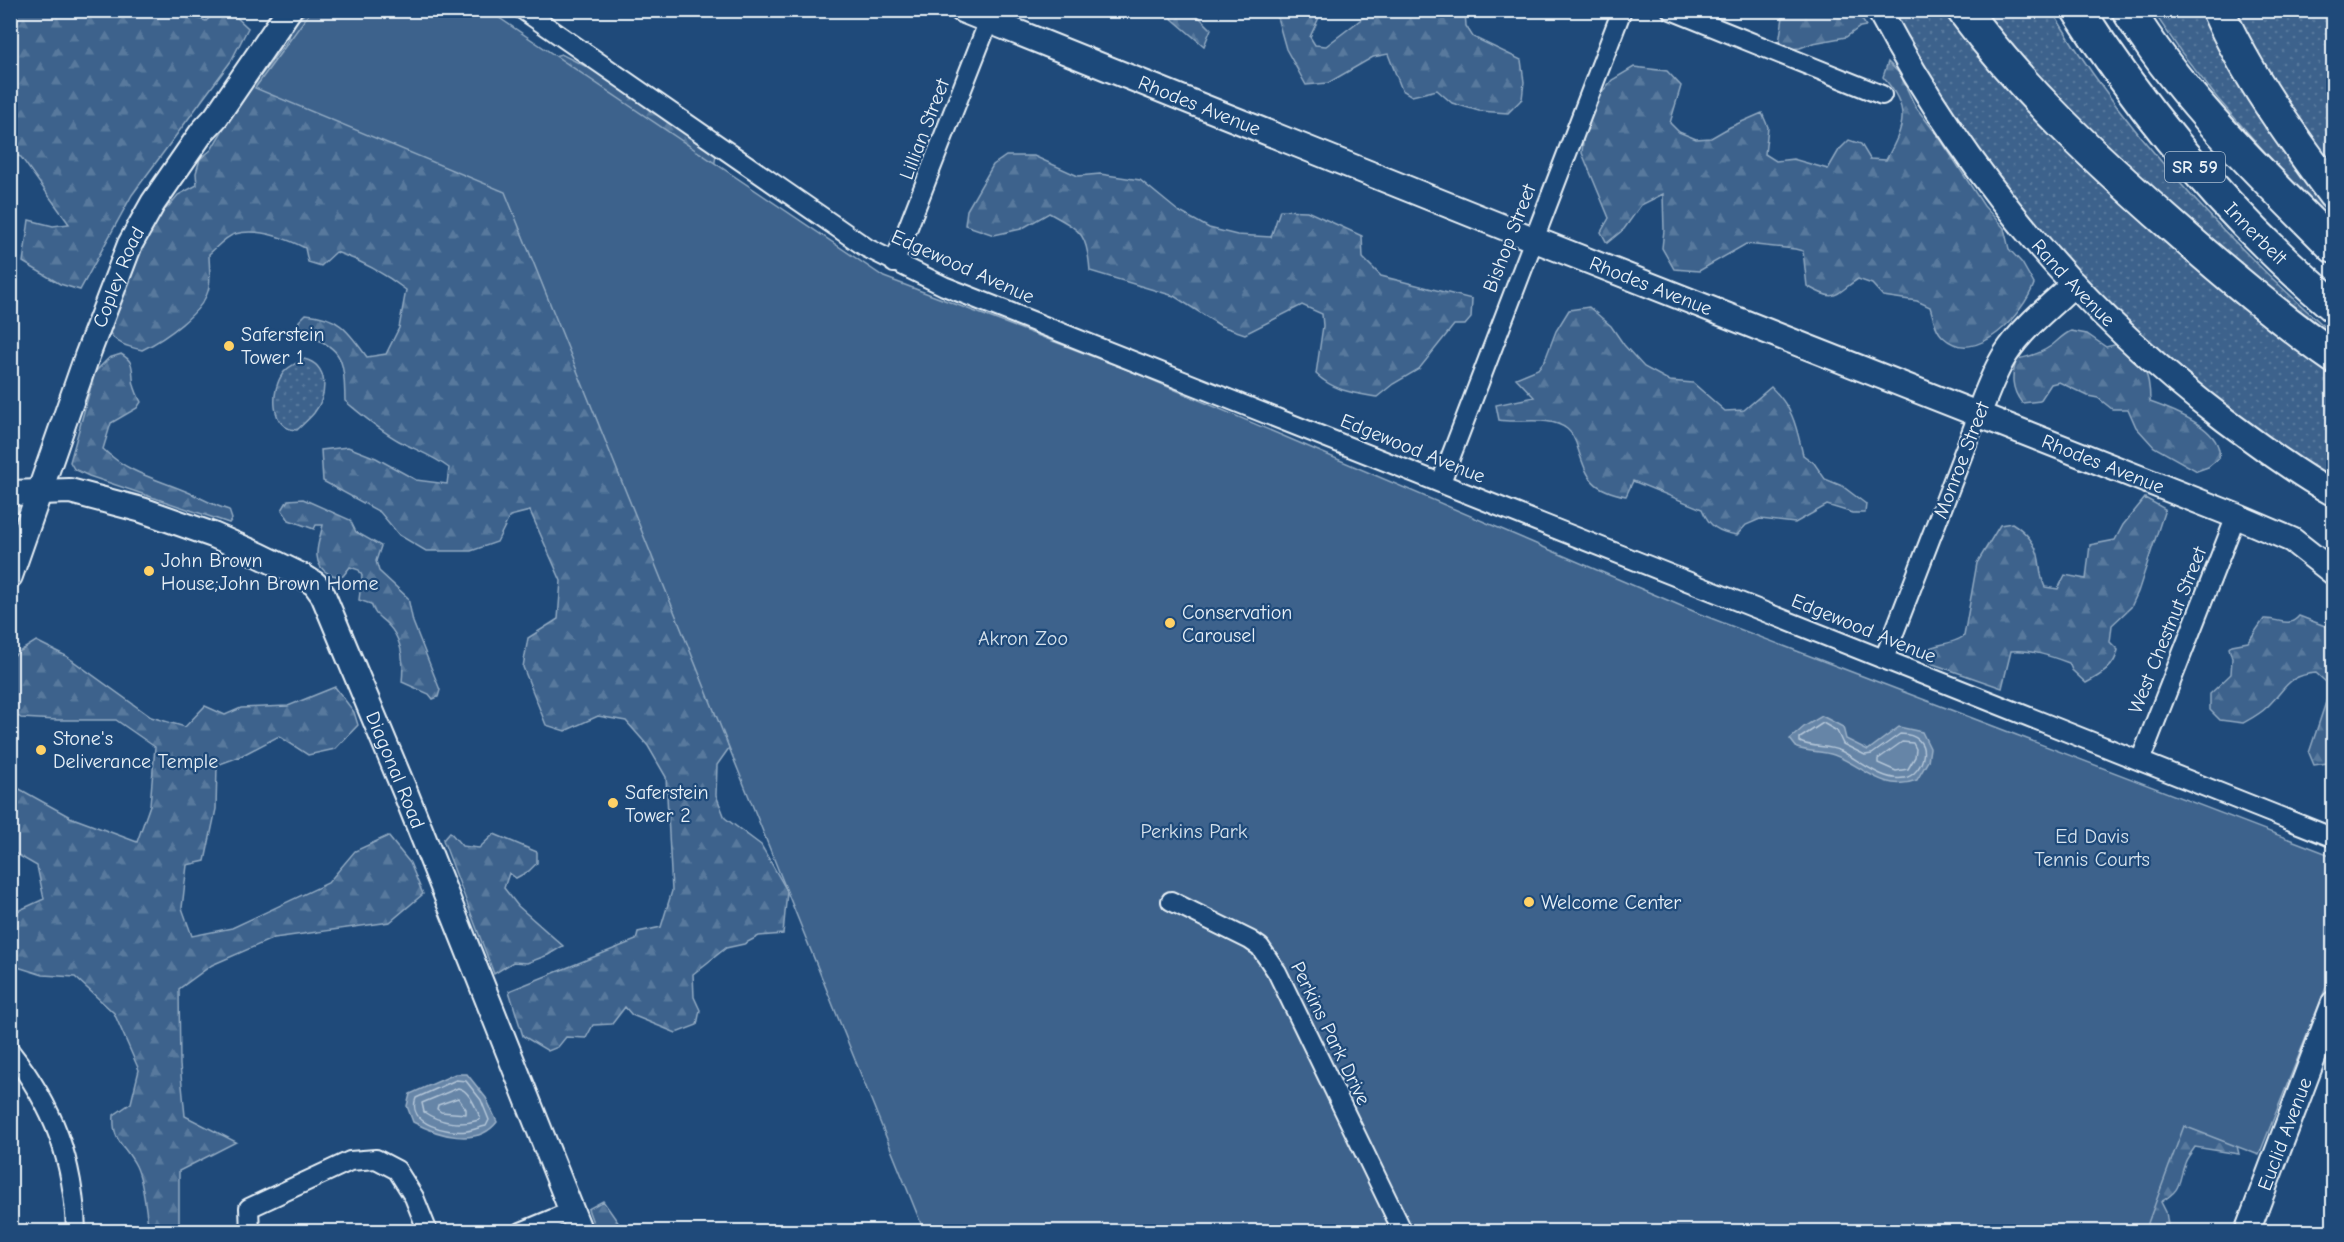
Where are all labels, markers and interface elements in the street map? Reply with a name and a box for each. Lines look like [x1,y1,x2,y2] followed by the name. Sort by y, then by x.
[1135,71,1264,141] street label: Rhodes Avenue
[895,74,955,183] street label: Lillian Street
[2165,152,2225,182] road number: SR 59
[1478,180,1541,295] street label: Bishop Street
[2220,197,2292,271] street label: Innerbelt
[88,223,149,331] street label: Copley Road
[888,225,1038,308] street label: Edgewood Avenue
[2027,234,2120,331] street label: Rand Avenue
[1586,251,1715,320] street label: Rhodes Avenue
[241,323,325,369] place label: Saferstein Tower 1
[222,339,236,353] marker: Saferstein Tower 1
[1929,397,1995,522] street label: Monroe Street
[1337,409,1489,488] street label: Edgewood Avenue
[2038,430,2168,499] street label: Rhodes Avenue
[2124,542,2212,717] street label: West Chestnut Street
[161,549,378,595] place label: John Brown House;John Brown Home
[142,564,156,578] marker: John Brown House;John Brown Home
[1788,589,1940,668] street label: Edgewood Avenue
[1182,601,1292,647] place label: Conservation Carousel
[1163,616,1177,630] marker: Conservation Carousel
[978,627,1068,650] park label: Akron Zoo
[361,708,429,832] street label: Diagonal Road
[53,727,218,773] place label: Stone's Deliverance Temple
[34,743,48,757] marker: Stone's Deliverance Temple
[625,781,709,827] place label: Saferstein Tower 2
[606,796,620,810] marker: Saferstein Tower 2
[1141,820,1248,843] park label: Perkins Park
[2034,825,2150,871] park label: Ed Davis Tennis Courts
[1541,891,1681,914] place label: Welcome Center
[1522,895,1536,909] marker: Welcome Center
[1286,958,1375,1109] street label: Perkins Park Drive
[2253,1074,2317,1194] street label: Euclid Avenue

